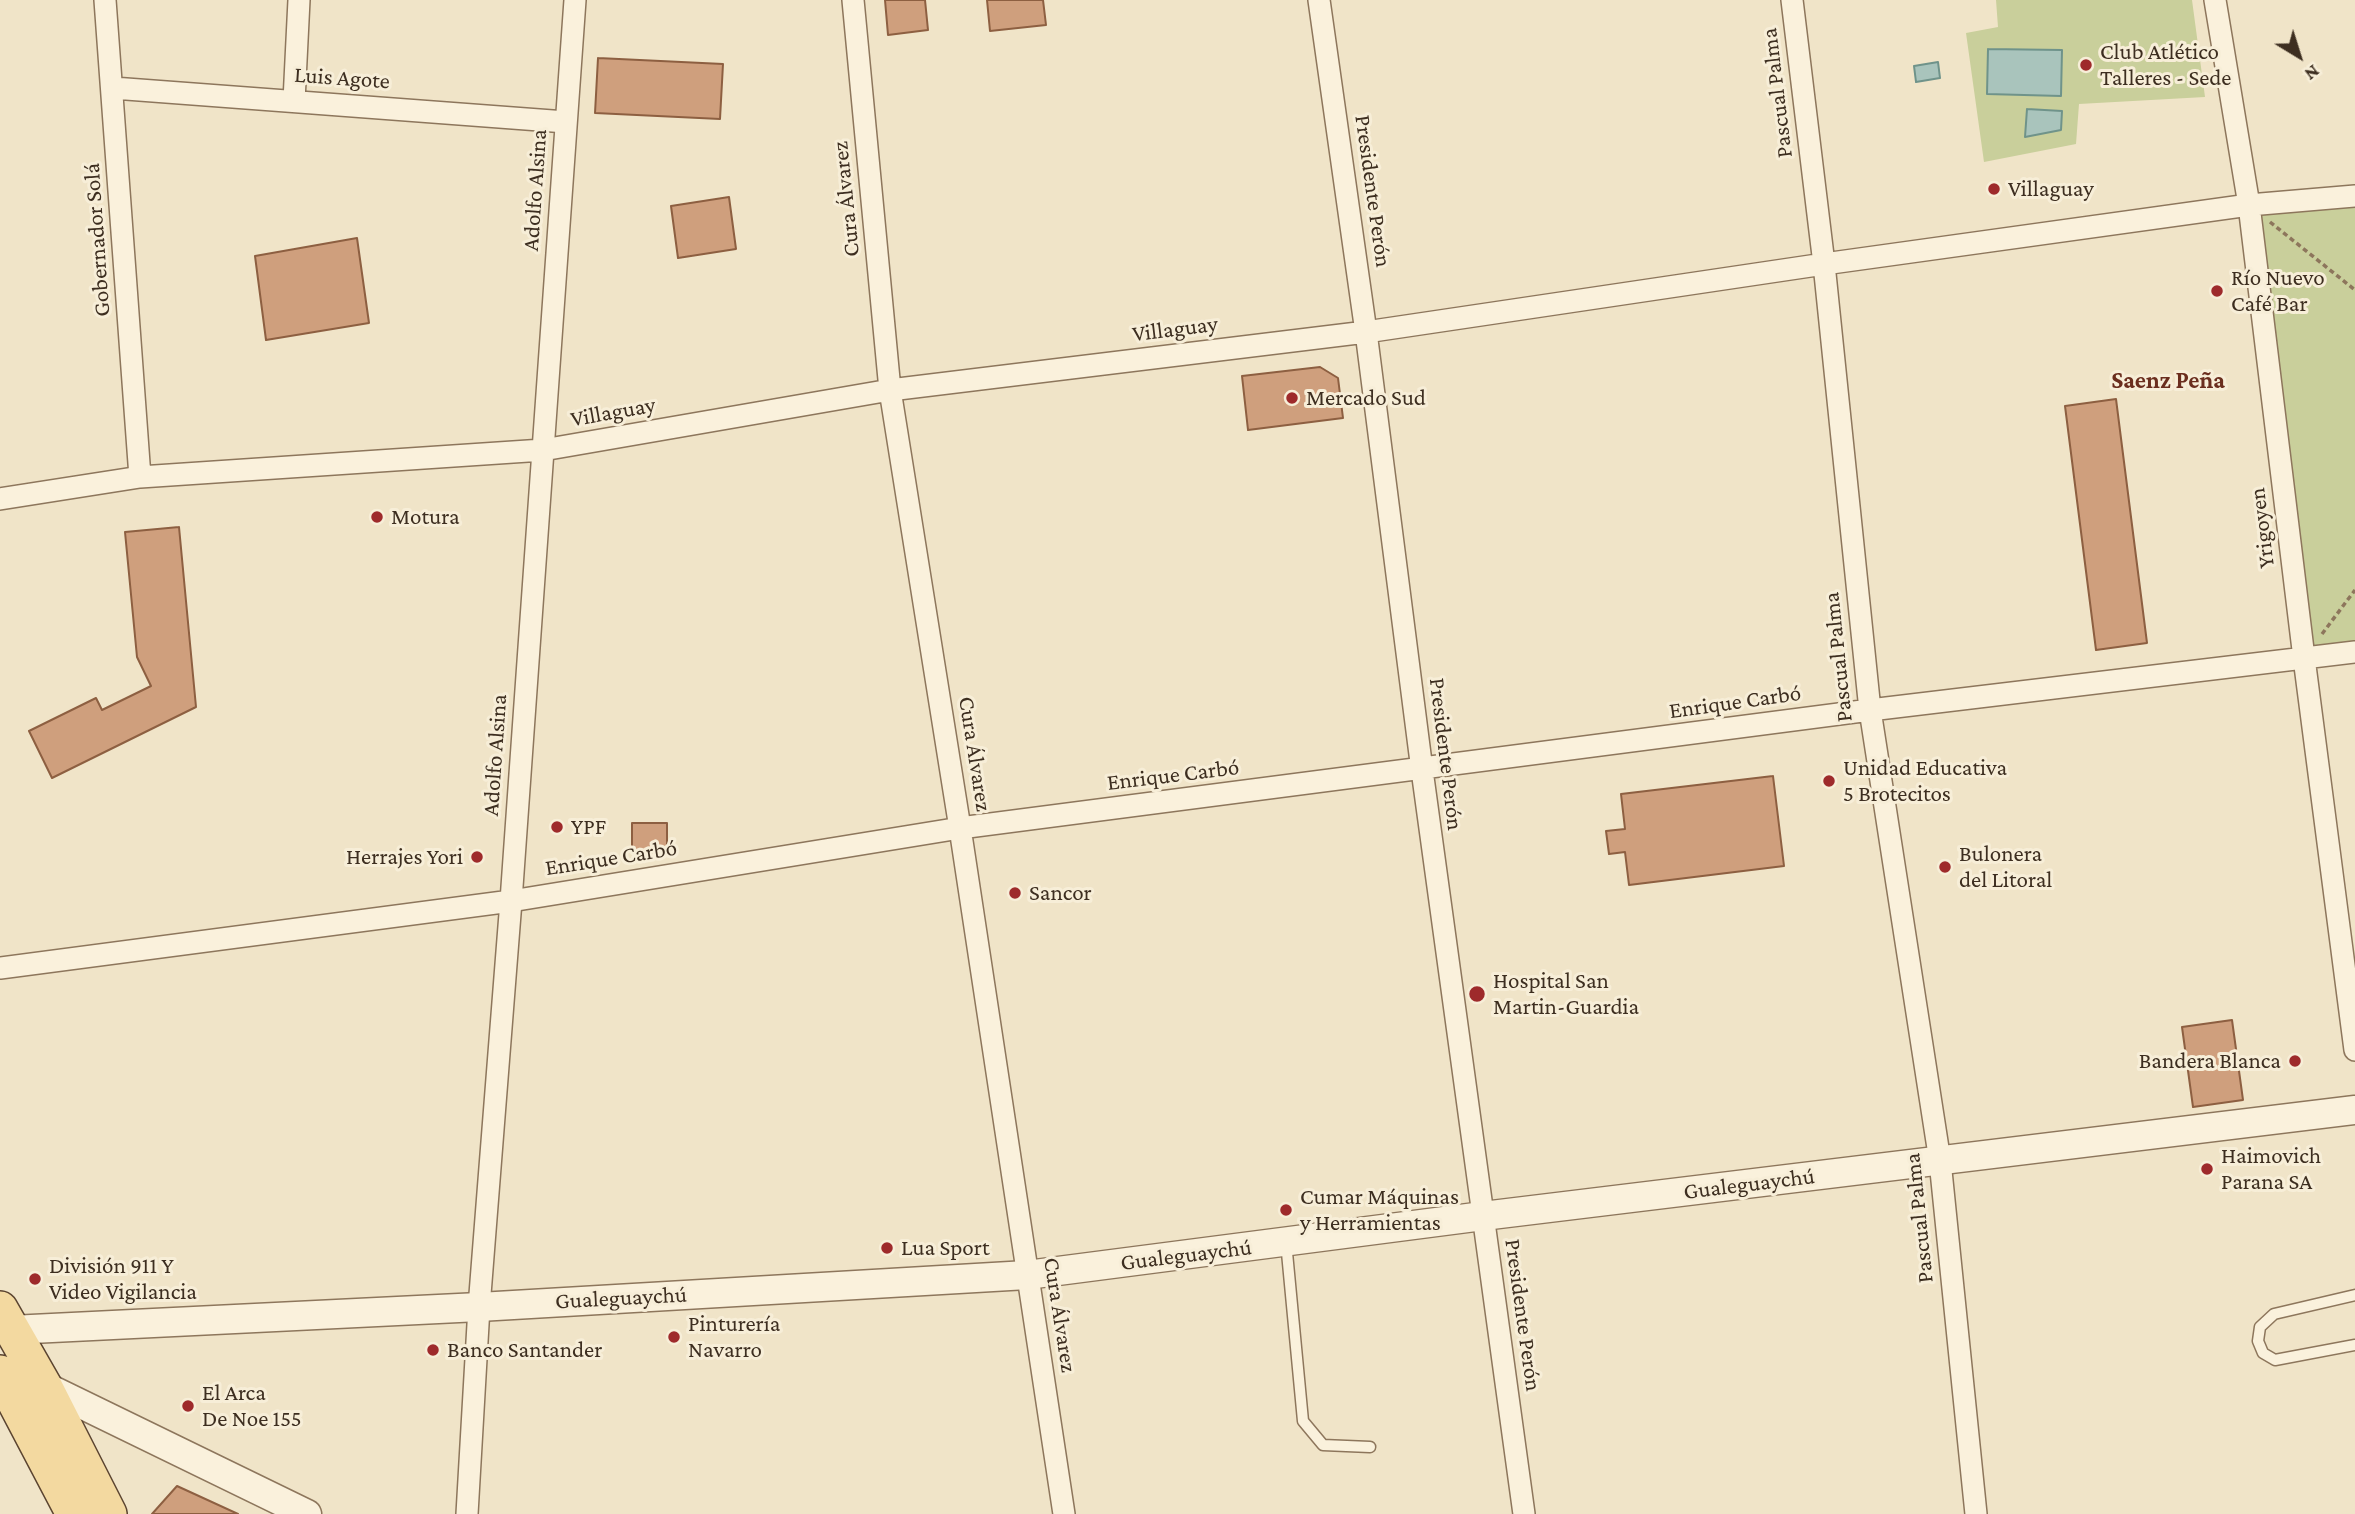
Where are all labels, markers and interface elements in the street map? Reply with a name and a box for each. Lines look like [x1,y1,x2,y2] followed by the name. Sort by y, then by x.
[2264,21,2334,91] north arrow
[1755,26,1799,160] street label: Pascual Palma
[2100,38,2231,92] place label: Club Atlético Talleres - Sede
[2078,57,2094,73] marker: Club Atlético Talleres - Sede
[293,61,391,95] street label: Luis Agote
[2301,61,2324,85] text: N
[1349,113,1397,269] street label: Presidente Perón
[517,128,553,252] street label: Adolfo Alsina
[826,140,866,258] street label: Cura Álvarez
[78,162,116,318] street label: Gobernador Solá
[2008,175,2094,203] place label: Villaguay
[1986,181,2002,197] marker: Villaguay
[2231,264,2325,318] place label: Río Nuevo Café Bar
[2209,283,2225,299] marker: Río Nuevo Café Bar
[1131,310,1219,348] street label: Villaguay
[2111,367,2225,395] district label: Saenz Peña
[1306,384,1426,412] place label: Mercado Sud
[1284,390,1300,406] marker: Mercado Sud
[568,391,658,433] street label: Villaguay
[2243,486,2281,570] street label: Yrigoyen
[391,503,460,531] place label: Motura
[369,509,385,525] marker: Motura
[1817,591,1859,723] street label: Pascual Palma
[1423,676,1469,832] street label: Presidente Perón
[1667,679,1803,725] street label: Enrique Carbó
[477,693,513,817] street label: Adolfo Alsina
[952,695,998,813] street label: Cura Álvarez
[1105,753,1241,797] street label: Enrique Carbó
[1843,754,2007,808] place label: Unidad Educativa 5 Brotecitos
[1821,773,1837,789] marker: Unidad Educativa 5 Brotecitos
[571,813,606,841] place label: YPF
[549,819,565,835] marker: YPF
[543,834,679,882] street label: Enrique Carbó
[1959,840,2052,894] place label: Bulonera del Litoral
[346,843,463,871] place label: Herrajes Yori
[469,849,485,865] marker: Herrajes Yori
[1937,859,1953,875] marker: Bulonera del Litoral
[1029,879,1092,907] place label: Sancor
[1007,885,1023,901] marker: Sancor
[1493,967,1639,1021] place label: Hospital San Martin-Guardia
[1467,984,1487,1004] marker: Hospital San Martin-Guardia
[2139,1047,2281,1075] place label: Bandera Blanca
[2287,1053,2303,1069] marker: Bandera Blanca
[2221,1142,2321,1196] place label: Haimovich Parana SA
[1898,1152,1940,1284] street label: Pascual Palma
[2199,1161,2215,1177] marker: Haimovich Parana SA
[1682,1162,1816,1206] street label: Gualeguaychú
[1300,1183,1459,1237] place label: Cumar Máquinas y Herramientas
[1278,1202,1294,1218] marker: Cumar Máquinas y Herramientas
[1119,1233,1253,1277] street label: Gualeguaychú
[901,1234,989,1262] place label: Lua Sport
[1499,1237,1547,1393] street label: Presidente Perón
[879,1240,895,1256] marker: Lua Sport
[49,1252,197,1306] place label: División 911 Y Video Vigilancia
[1037,1256,1083,1374] street label: Cura Álvarez
[27,1271,43,1287] marker: División 911 Y Video Vigilancia
[554,1281,688,1315] street label: Gualeguaychú
[688,1310,780,1364] place label: Pinturería Navarro
[666,1329,682,1345] marker: Pinturería Navarro
[447,1336,602,1364] place label: Banco Santander
[425,1342,441,1358] marker: Banco Santander
[202,1379,302,1433] place label: El Arca De Noe 155
[180,1398,196,1414] marker: El Arca De Noe 155

